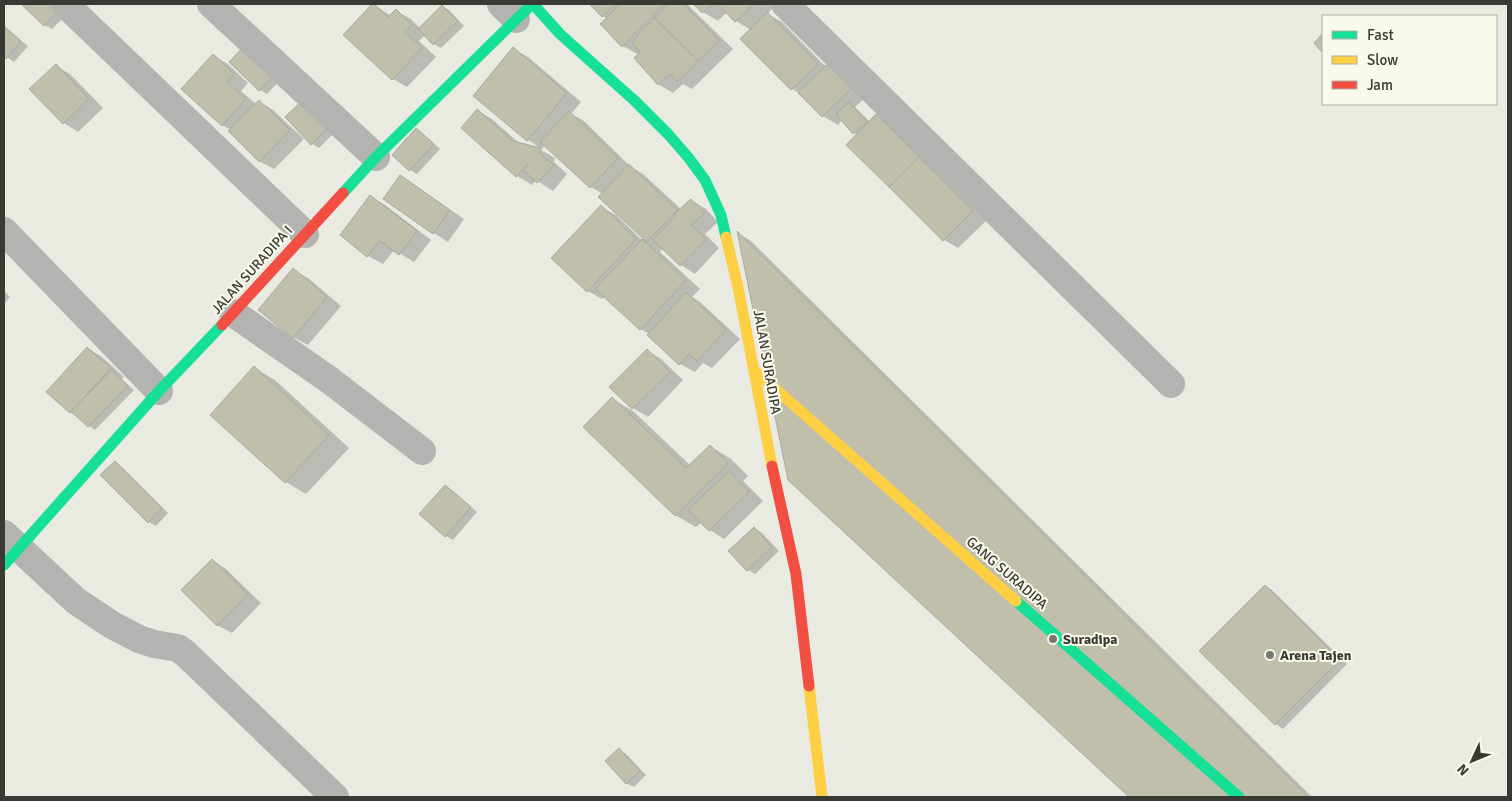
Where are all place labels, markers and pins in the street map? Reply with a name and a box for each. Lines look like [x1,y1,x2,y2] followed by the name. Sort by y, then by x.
[1063,631,1117,648] place label: Suradipa
[1047,633,1059,645] marker: Suradipa
[1280,647,1352,664] place label: Arena Tajen
[1264,649,1276,661] marker: Arena Tajen

